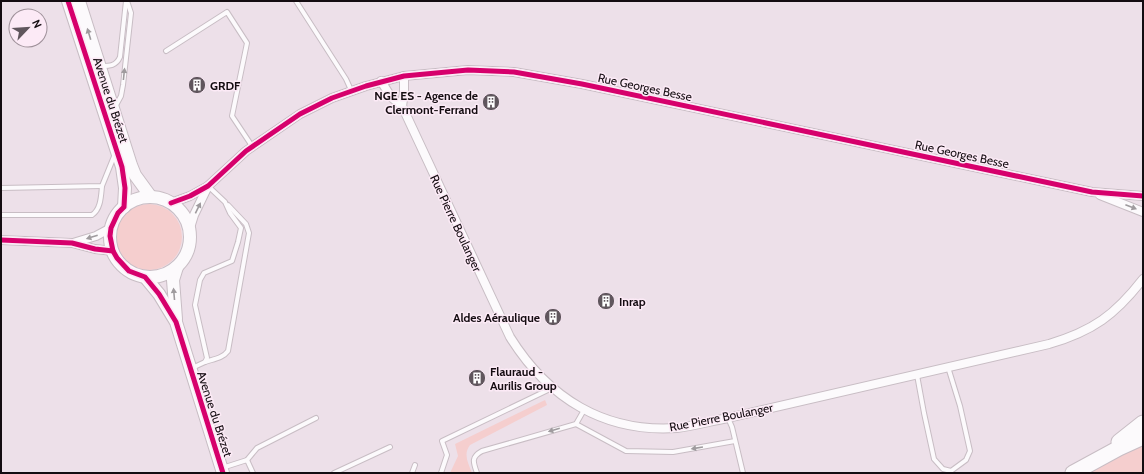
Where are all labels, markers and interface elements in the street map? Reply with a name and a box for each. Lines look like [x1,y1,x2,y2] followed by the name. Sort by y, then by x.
[8,8,48,48] north arrow
[29,17,45,30] text: N
[86,27,92,39] one-way arrow
[90,55,132,145] street label: Avenue du Brézet
[120,68,127,80] one-way arrow
[597,70,693,104] street label: Rue Georges Besse
[187,75,207,95] building icon: GRDF
[210,78,241,93] place label: GRDF
[374,88,478,117] place label: NGE ES - Agence de Clermont-Ferrand
[481,92,501,112] building icon: NGE ES - Agence de Clermont-Ferrand
[914,137,1010,171] street label: Rue Georges Besse
[427,172,485,274] street label: Rue Pierre Boulanger
[194,202,201,213] one-way arrow
[1125,204,1137,210] one-way arrow
[86,234,98,240] one-way arrow
[170,288,177,300] one-way arrow
[596,291,616,311] building icon: Inrap
[619,294,646,309] place label: Inrap
[543,307,563,327] building icon: Aldes Aéraulique
[453,310,540,325] place label: Aldes Aéraulique
[490,364,557,393] place label: Flauraud - Aurilis Group
[467,368,487,388] building icon: Flauraud - Aurilis Group
[194,369,236,459] street label: Avenue du Brézet
[668,400,774,434] street label: Rue Pierre Boulanger
[548,427,560,433] one-way arrow
[691,445,703,451] one-way arrow

